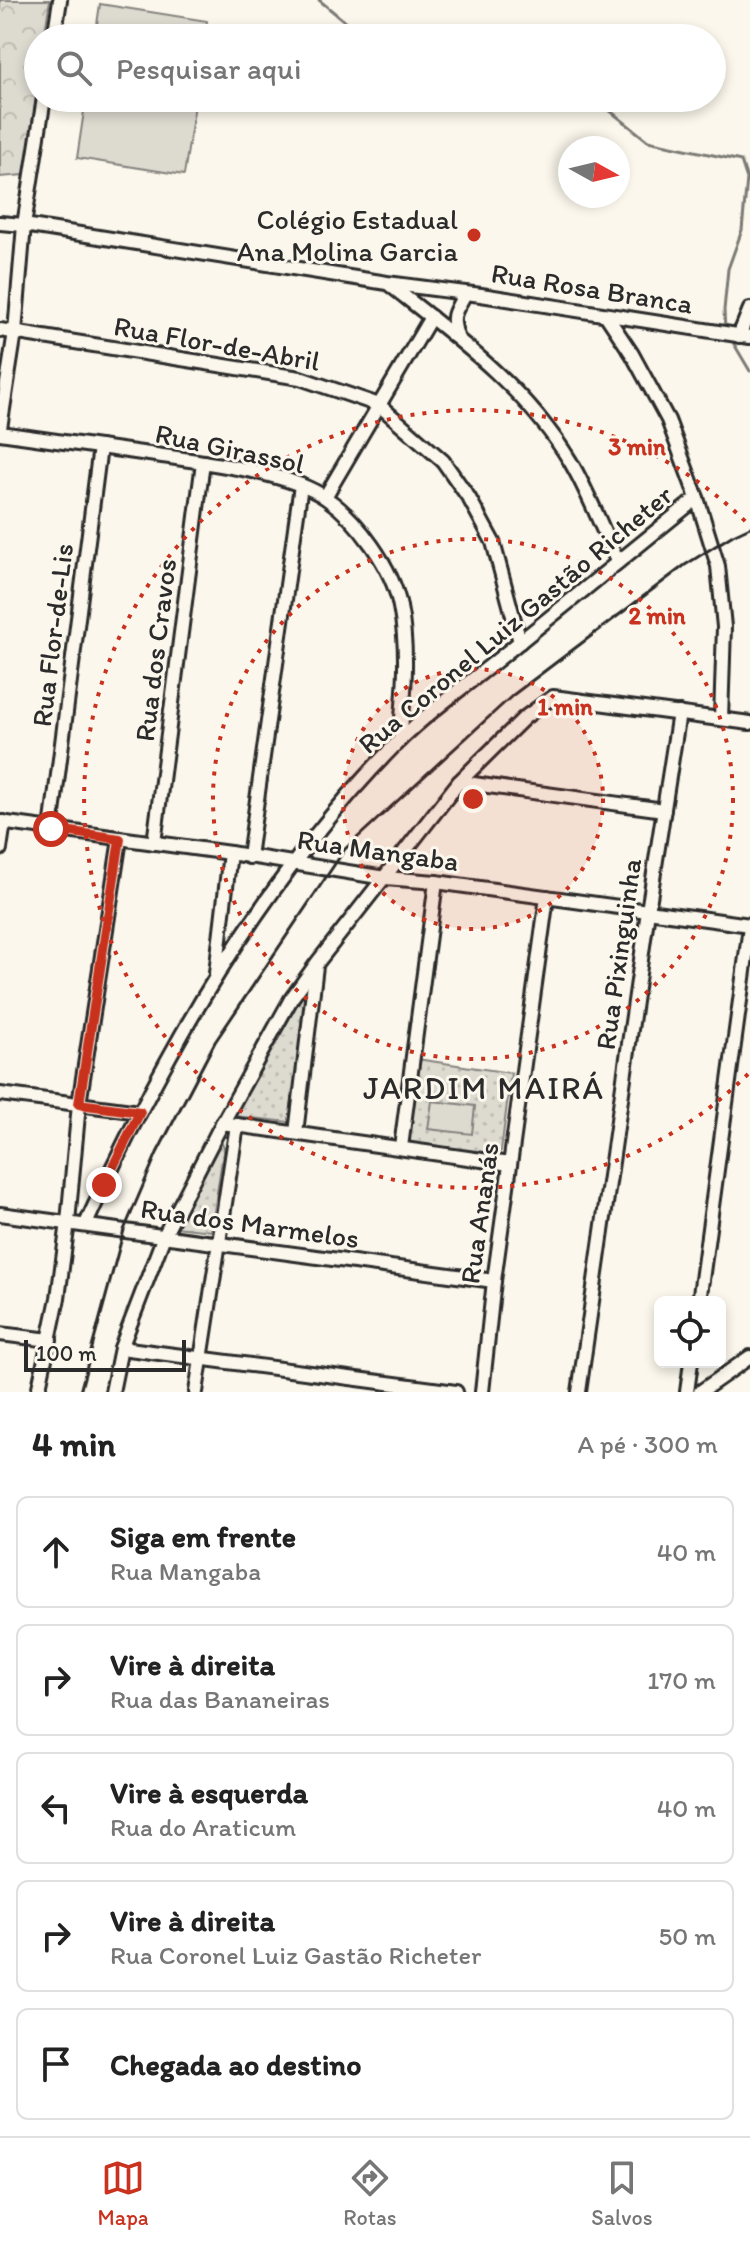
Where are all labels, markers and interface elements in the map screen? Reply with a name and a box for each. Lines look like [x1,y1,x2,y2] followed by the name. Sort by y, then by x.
[24,24,726,112] search box
[52,46,96,90] icon: search
[116,50,301,87] text: Pesquisar aqui
[558,136,630,208] north arrow
[237,202,458,268] place label: Colégio Estadual Ana Molina Garcia
[465,226,483,244] marker: Colégio Estadual Ana Molina Garcia
[489,255,696,321] street label: Rua Rosa Branca
[111,308,323,378] street label: Rua Flor-de-Abril
[152,416,308,480] street label: Rua Girassol
[608,432,666,461] text: 3 min
[351,477,679,761] street label: Rua Coronel Luiz Gastão Richeter
[24,541,80,729] street label: Rua Flor-de-Lis
[127,557,183,743] street label: Rua dos Cravos
[628,601,686,630] text: 2 min
[537,692,593,721] text: 1 min
[459,785,487,813] centre of rings
[33,811,69,847] route start
[295,822,461,878] street label: Rua Mangaba
[588,856,648,1052] street label: Rua Pixinguinha
[363,1069,605,1107] district label: JARDIM MAIRÁ
[452,1140,506,1286] street label: Rua Ananás
[86,1167,122,1203] route end
[139,1191,361,1255] street label: Rua dos Marmelos
[654,1296,726,1368] map controls
[654,1296,726,1368] button: locate
[24,1336,186,1372] scale bar
[36,1340,97,1367] text: 100 m
[32,1424,116,1465] text: 4 min
[577,1428,718,1460] text: A pé · 300 m
[110,1518,296,1555] text: Siga em frente
[34,1530,78,1574] icon: ahead
[657,1536,716,1568] text: 40 m
[110,1555,261,1587] text: Rua Mangaba
[110,1646,275,1683] text: Vire à direita
[34,1658,78,1702] icon: right
[647,1664,716,1696] text: 170 m
[110,1683,330,1715] text: Rua das Bananeiras
[110,1774,308,1811] text: Vire à esquerda
[34,1786,78,1830] icon: left
[657,1792,716,1824] text: 40 m
[110,1811,296,1843] text: Rua do Araticum
[110,1902,275,1939] text: Vire à direita
[34,1914,78,1958] icon: right
[659,1920,716,1952] text: 50 m
[110,1939,481,1971] text: Rua Coronel Luiz Gastão Richeter
[34,2042,78,2086] icon: arrive
[110,2046,362,2083] text: Chegada ao destino
[97,2156,149,2231] tab: Mapa
[343,2156,397,2231] tab: Rotas
[591,2156,653,2231] tab: Salvos

